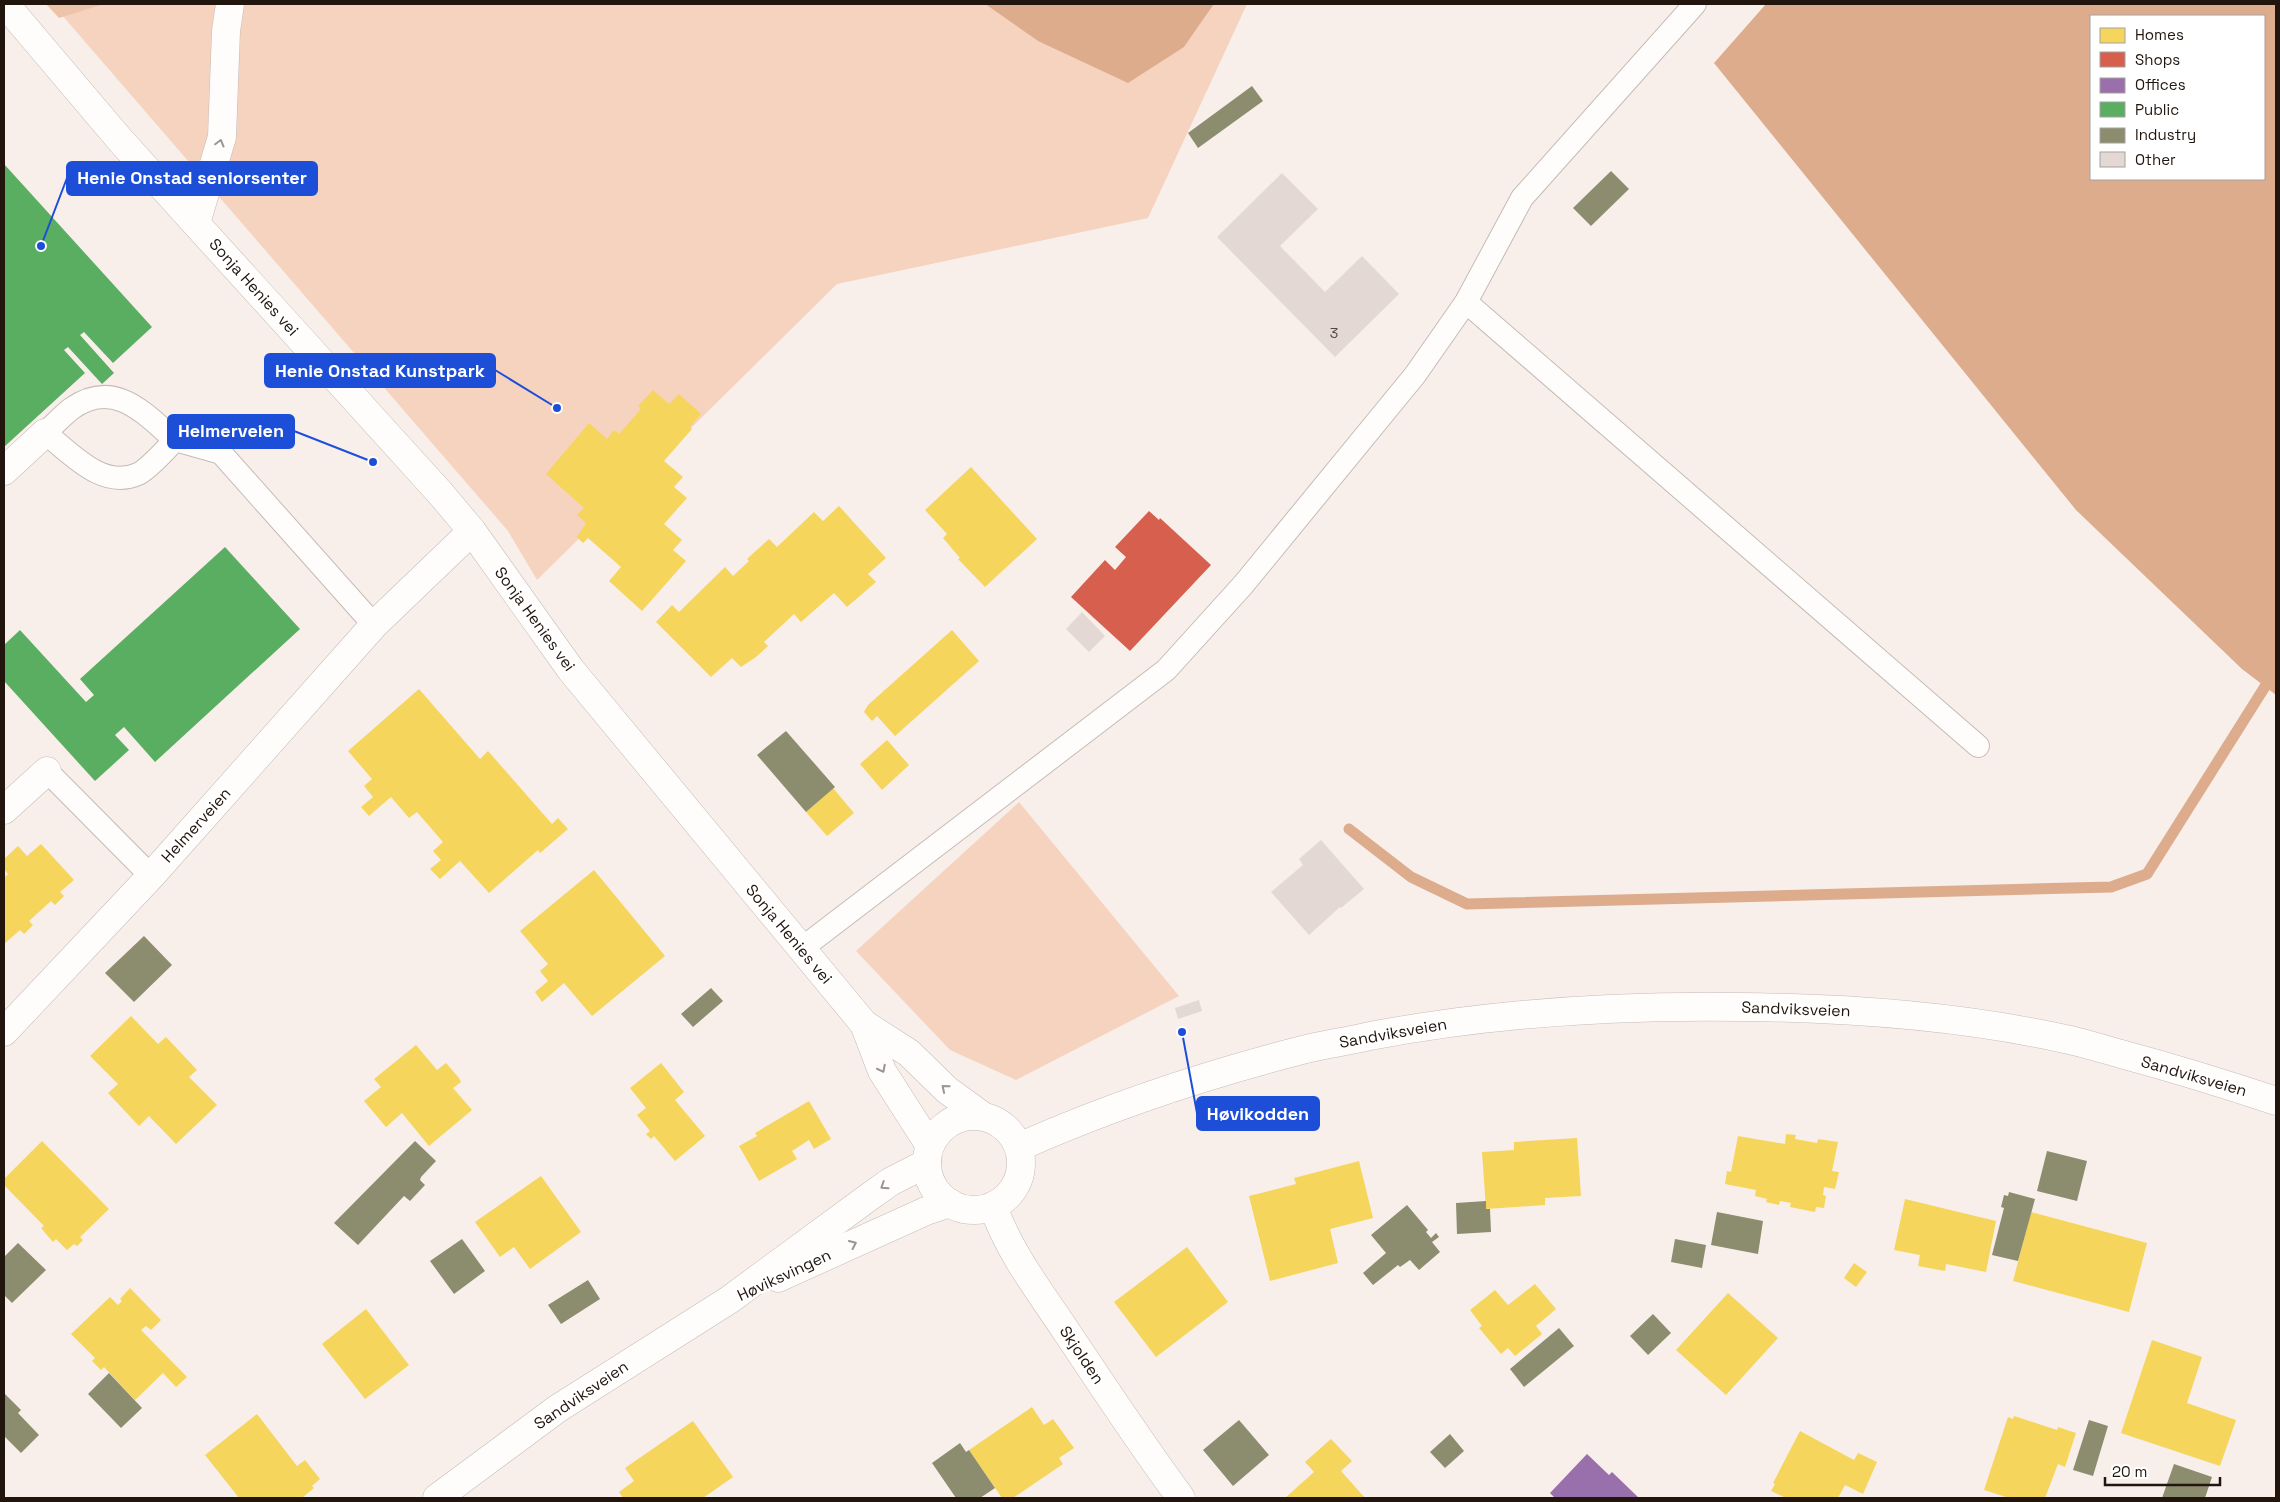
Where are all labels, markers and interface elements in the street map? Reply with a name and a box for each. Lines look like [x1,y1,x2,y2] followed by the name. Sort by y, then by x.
[2090,15,2265,180] legend
[2135,25,2184,44] text: Homes
[2135,50,2180,69] text: Shops
[2135,75,2186,94] text: Offices
[2135,100,2179,119] text: Public
[2135,125,2196,144] text: Industry
[214,139,224,147] one-way arrow
[2135,150,2176,169] text: Other
[67,162,317,195] callout: Henie Onstad seniorsenter
[77,166,307,189] text: Henie Onstad seniorsenter
[205,234,303,340] street label: Sonja Henies vei
[1330,324,1338,342] house number: 3
[265,354,495,387] callout: Henie Onstad Kunstpark
[275,359,485,382] text: Henie Onstad Kunstpark
[168,415,294,448] callout: Helmerveien
[178,419,284,442] text: Helmerveien
[490,563,580,675] street label: Sonja Henies vei
[157,783,235,867] street label: Helmerveien
[741,880,837,988] street label: Sonja Henies vei
[1741,997,1851,1021] street label: Sandviksveien
[1337,1013,1449,1053] street label: Sandviksveien
[2139,1051,2249,1101] street label: Sandviksveien
[876,1064,887,1073] one-way arrow
[941,1084,950,1093] one-way arrow
[1197,1097,1319,1130] callout: Høvikodden
[1207,1102,1309,1125] text: Høvikodden
[881,1180,890,1190] one-way arrow
[848,1239,857,1250] one-way arrow
[734,1244,834,1306] street label: Høviksvingen
[1055,1322,1109,1388] street label: Skjolden
[530,1356,632,1434] street label: Sandviksveien
[2105,1454,2220,1486] scale bar
[2112,1462,2147,1481] text: 20 m

